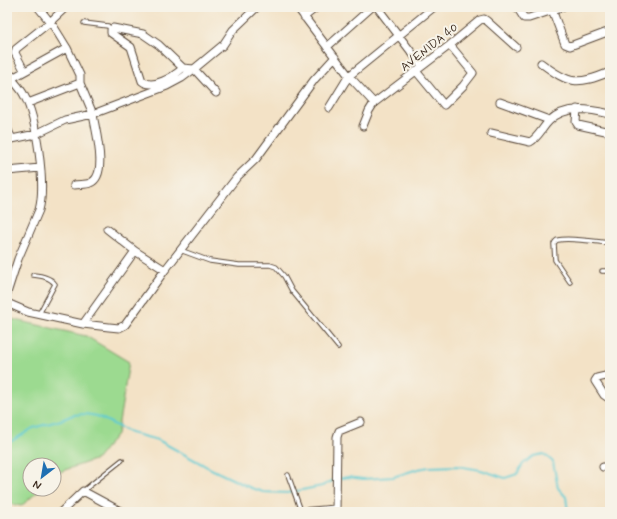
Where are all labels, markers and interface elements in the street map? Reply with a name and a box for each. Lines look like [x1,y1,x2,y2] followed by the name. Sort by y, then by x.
[397,20,462,75] street label: AVENIDA 40
[22,457,62,497] north arrow
[31,477,44,493] text: N

